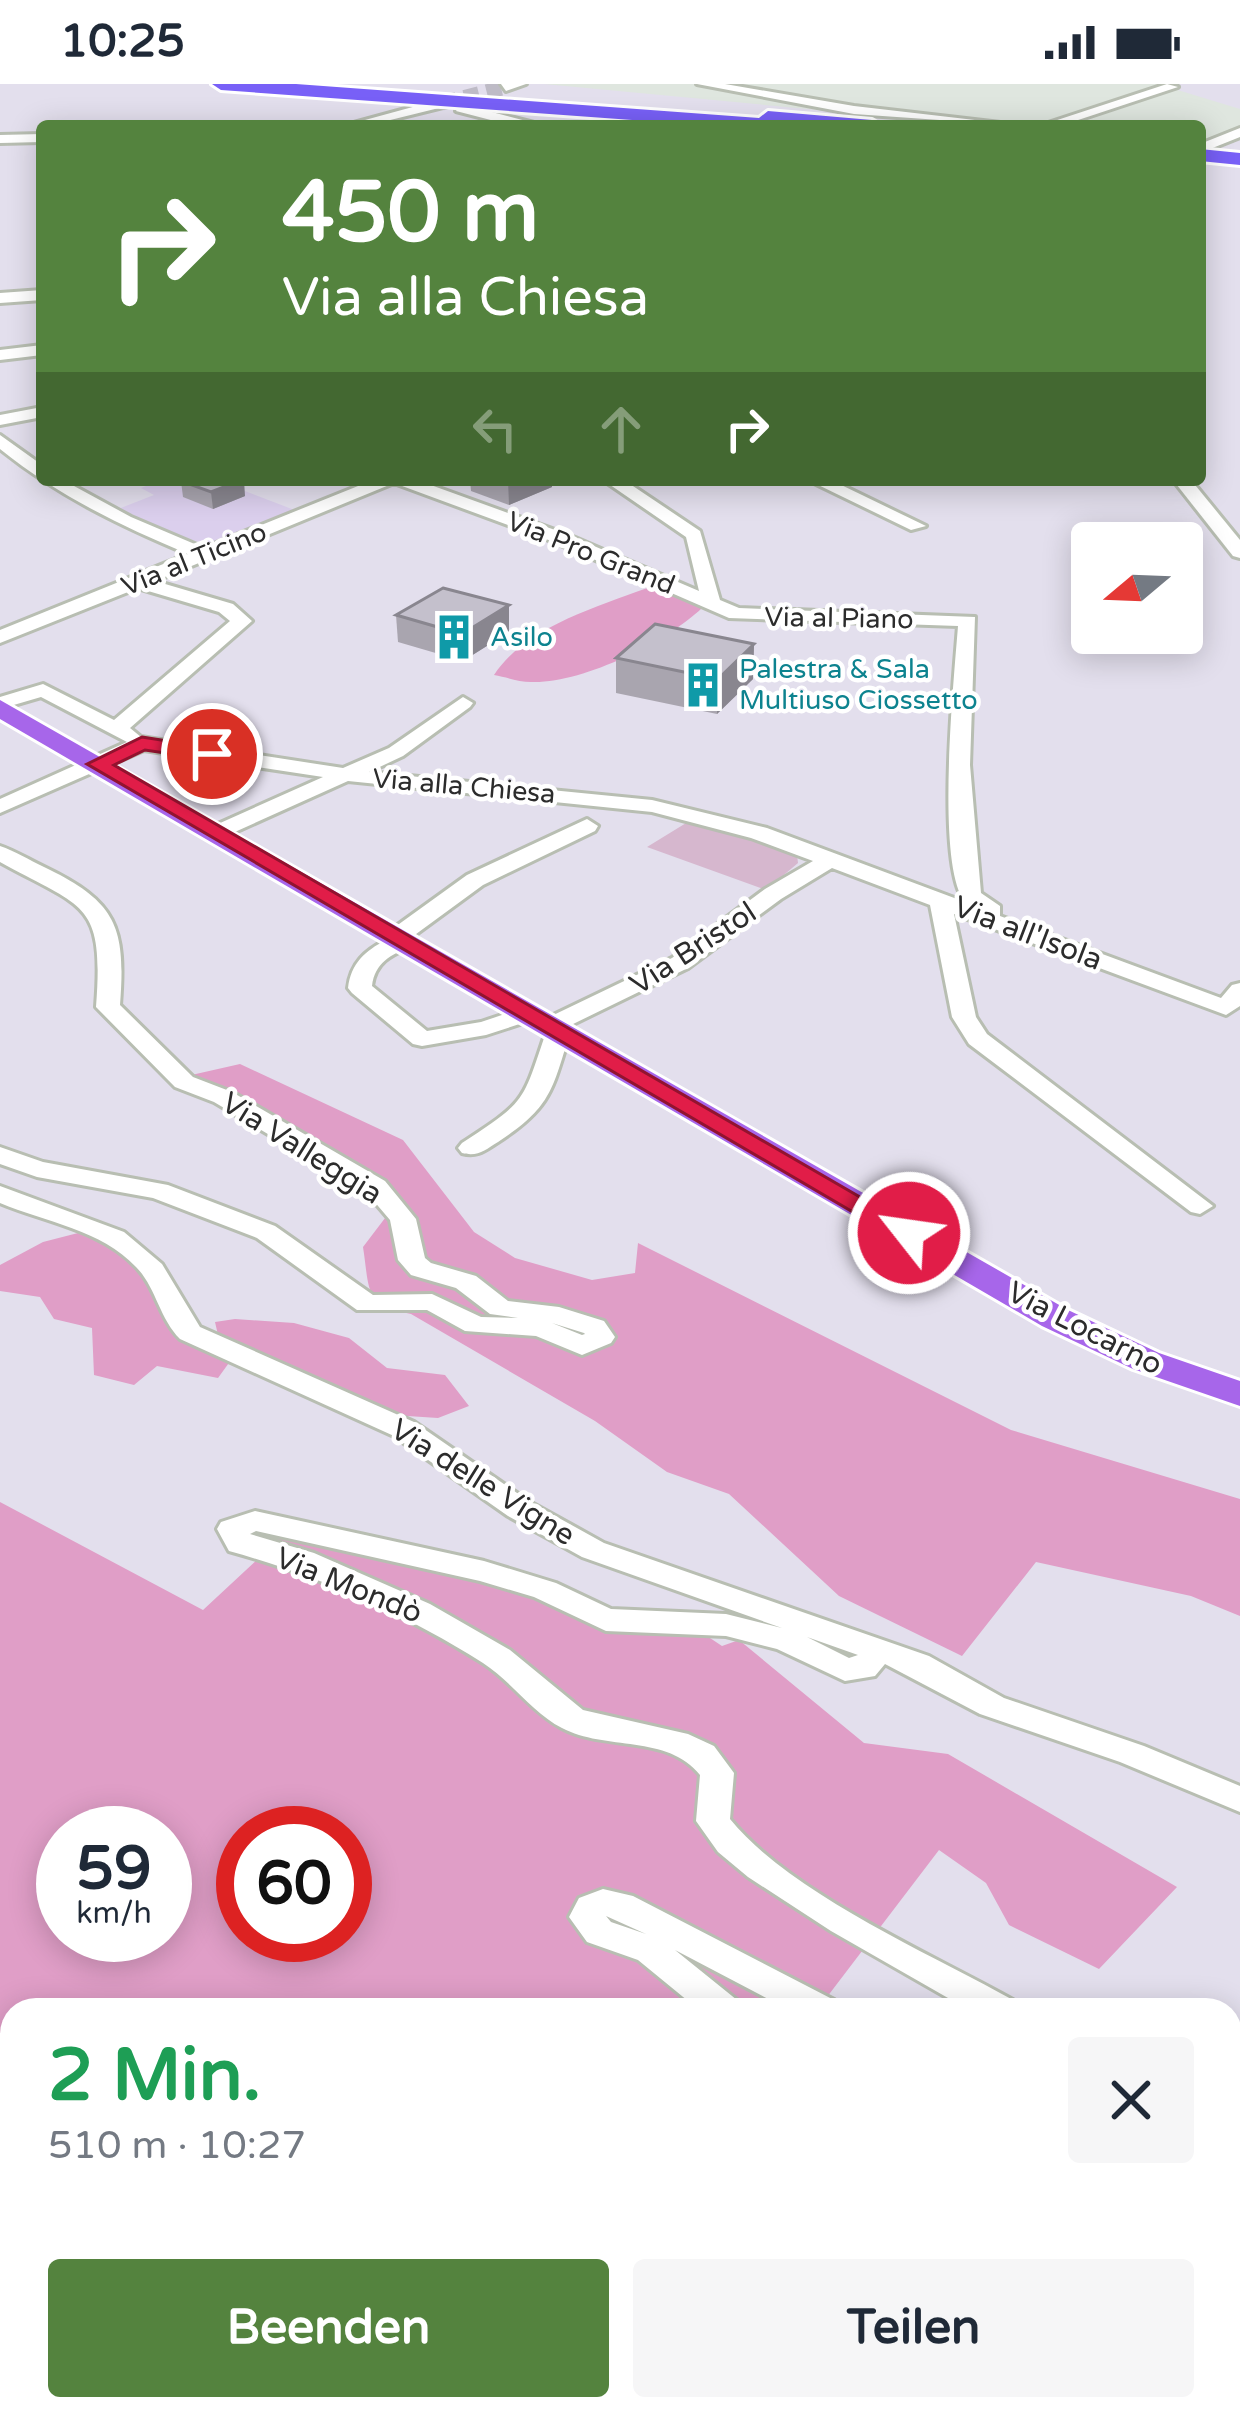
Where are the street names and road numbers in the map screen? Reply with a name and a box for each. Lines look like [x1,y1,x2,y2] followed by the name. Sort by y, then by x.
[502,505,680,602] street label: Via Pro Grand
[117,515,271,603] street label: Via al Ticino
[764,601,914,636] street label: Via al Piano
[371,762,557,811] street label: Via alla Chiesa
[948,888,1107,979] street label: Via all'Isola
[623,894,763,1003] street label: Via Bristol
[214,1084,389,1213] street label: Via Valleggia
[1001,1274,1168,1383] street label: Via Locarno
[384,1411,582,1554] street label: Via delle Vigne
[270,1539,428,1632] street label: Via Mondò

